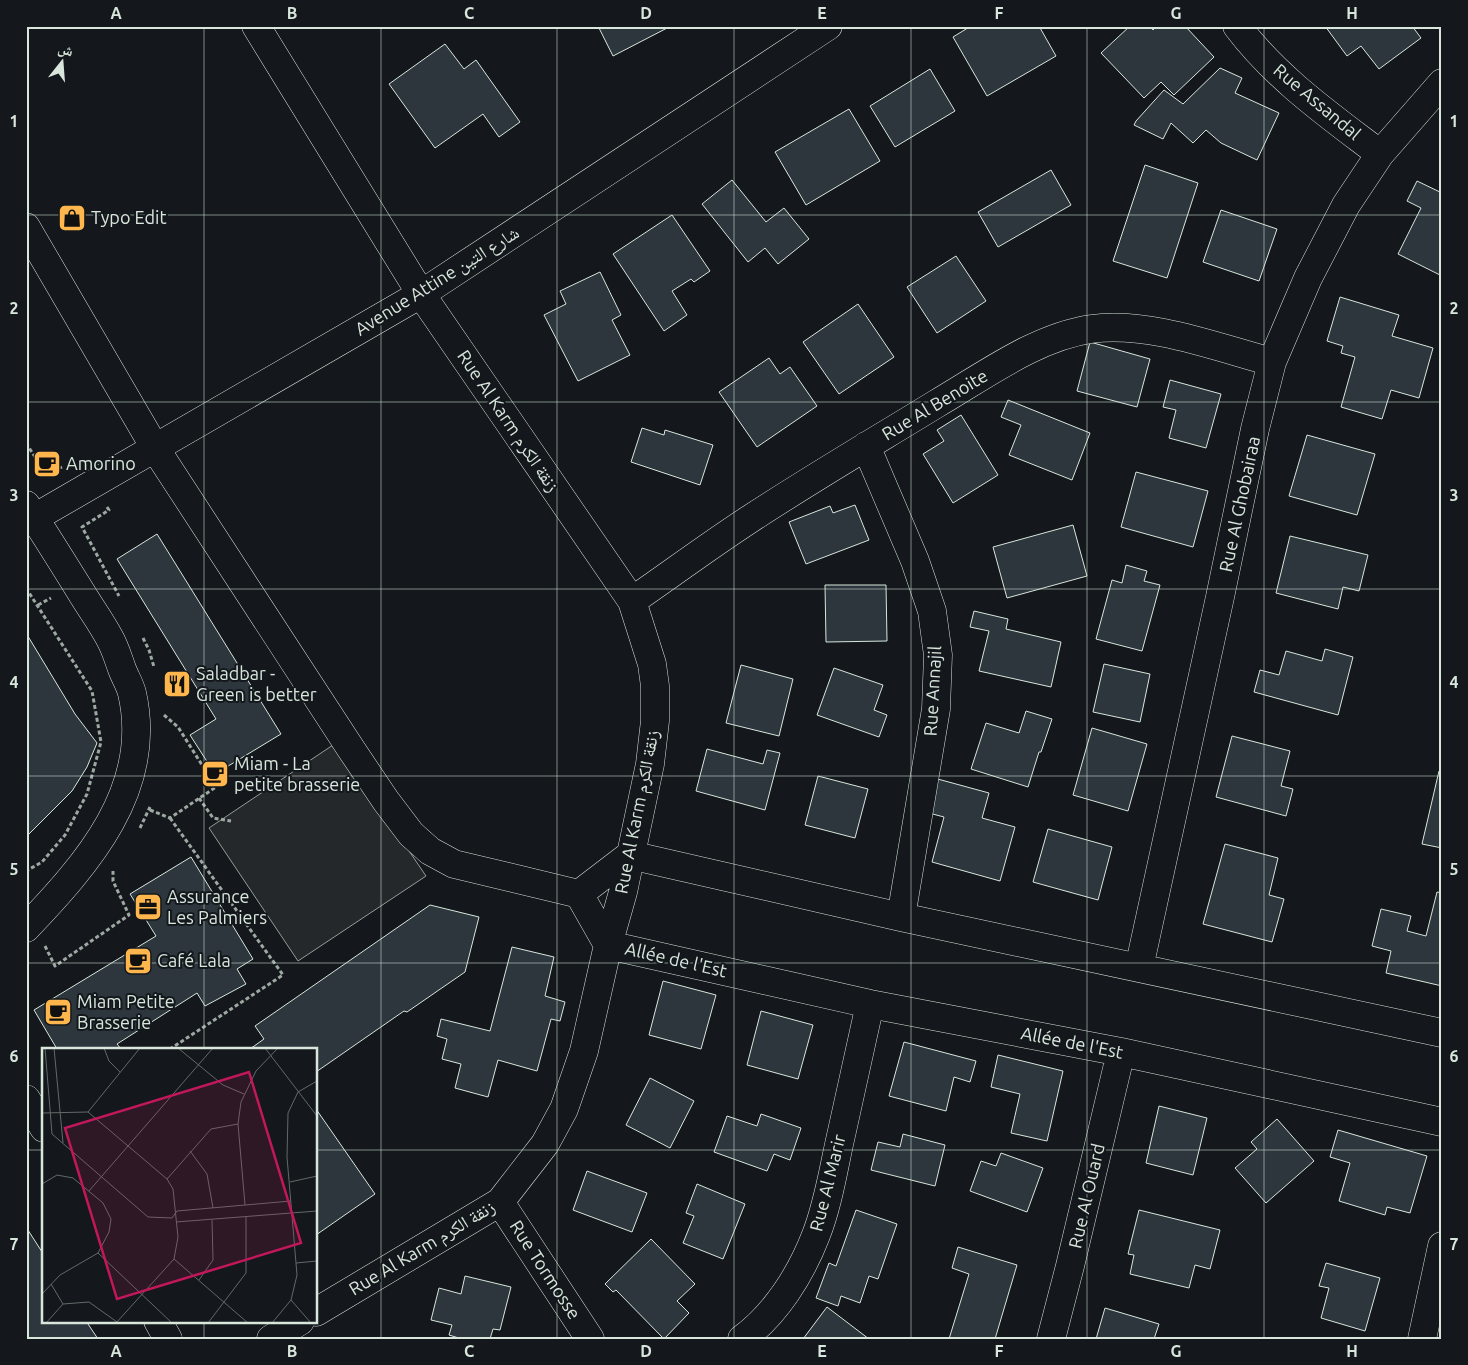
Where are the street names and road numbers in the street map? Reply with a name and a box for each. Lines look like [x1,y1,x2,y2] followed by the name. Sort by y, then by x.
[1270,59,1365,144] street label: Rue Assandal
[351,222,523,340] street label: Avenue Attine شارع التين
[452,346,564,497] street label: Rue Al Karm زنقة الكرم
[878,365,991,444] street label: Rue Al Benoite
[1215,434,1263,574] street label: Rue Al Ghobairaa
[920,645,944,737] street label: Rue Annajil
[610,728,665,896] street label: Rue Al Karm زنقة الكرم
[623,938,729,980] street label: Allée de l'Est
[1019,1022,1125,1062] street label: Allée de l'Est
[805,1132,849,1233] street label: Rue Al Marir
[1064,1141,1108,1250] street label: Rue Al Ouard
[345,1196,500,1301] street label: Rue Al Karm زنقة الكرم
[506,1216,585,1323] street label: Rue Tormosse

